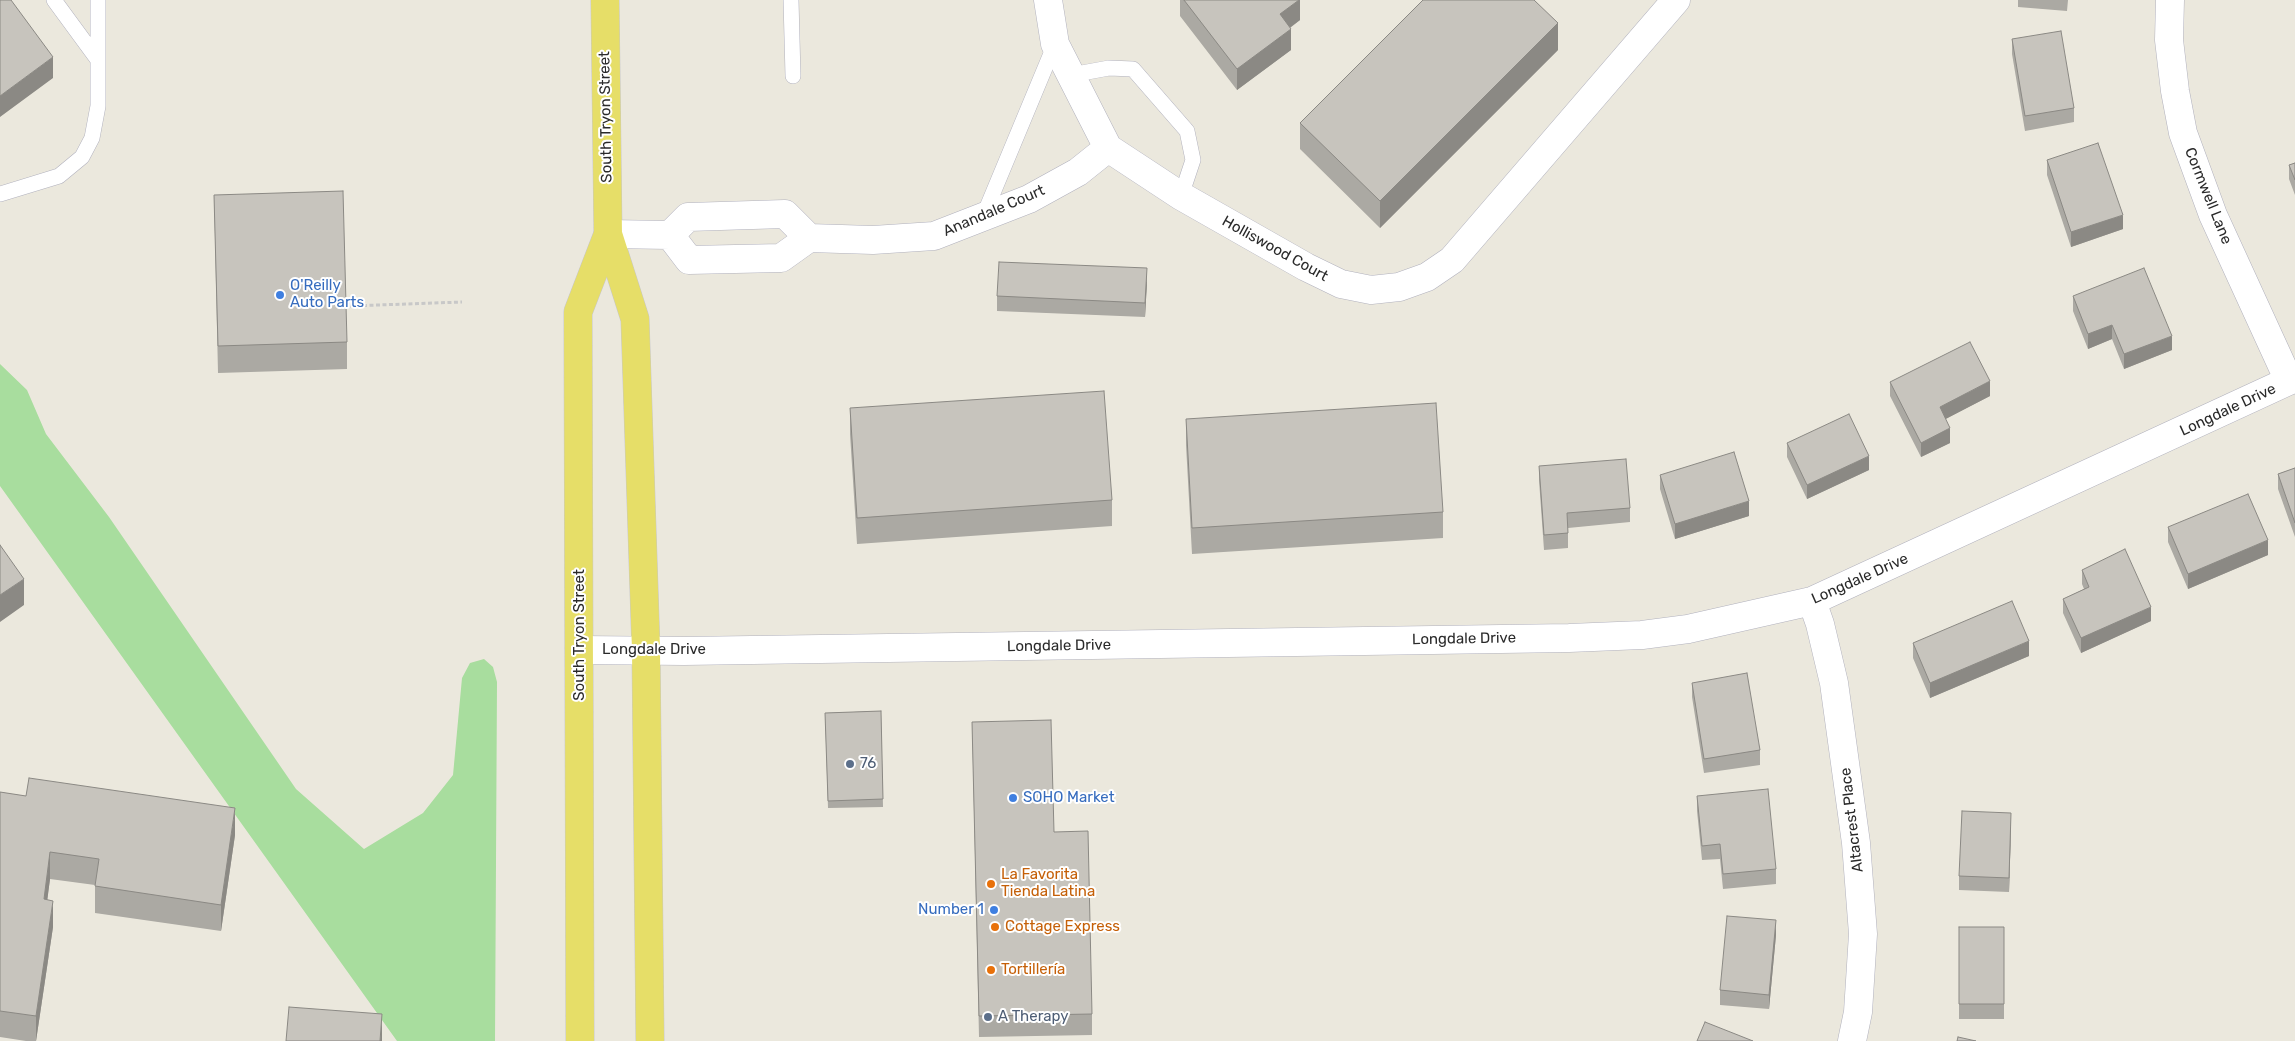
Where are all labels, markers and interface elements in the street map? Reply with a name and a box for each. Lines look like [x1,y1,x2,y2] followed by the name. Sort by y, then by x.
[596,51,616,183] street label: South Tryon Street
[2180,145,2236,247] street label: Cormwell Lane
[940,181,1048,241] street label: Anandale Court
[1219,212,1331,286] street label: Holliswood Court
[290,277,364,312] place label: O'Reilly Auto Parts
[274,289,286,301] marker: O'Reilly Auto Parts
[2177,380,2279,440] street label: Longdale Drive
[1809,550,1911,608] street label: Longdale Drive
[571,569,589,701] street label: South Tryon Street
[1412,629,1516,649] street label: Longdale Drive
[1007,636,1111,656] street label: Longdale Drive
[602,641,706,659] street label: Longdale Drive
[860,755,876,773] place label: 76
[844,758,856,770] marker: 76
[1837,767,1867,873] street label: Altacrest Place
[1023,789,1115,807] place label: SOHO Market
[1007,792,1019,804] marker: SOHO Market
[1001,866,1095,901] place label: La Favorita Tienda Latina
[985,878,997,890] marker: La Favorita Tienda Latina
[918,901,984,919] place label: Number 1
[988,904,1000,916] marker: Number 1
[1005,918,1120,936] place label: Cottage Express
[989,921,1001,933] marker: Cottage Express
[1001,961,1065,979] place label: Tortillería
[985,964,997,976] marker: Tortillería
[998,1008,1068,1026] place label: A Therapy
[982,1011,994,1023] marker: A Therapy

